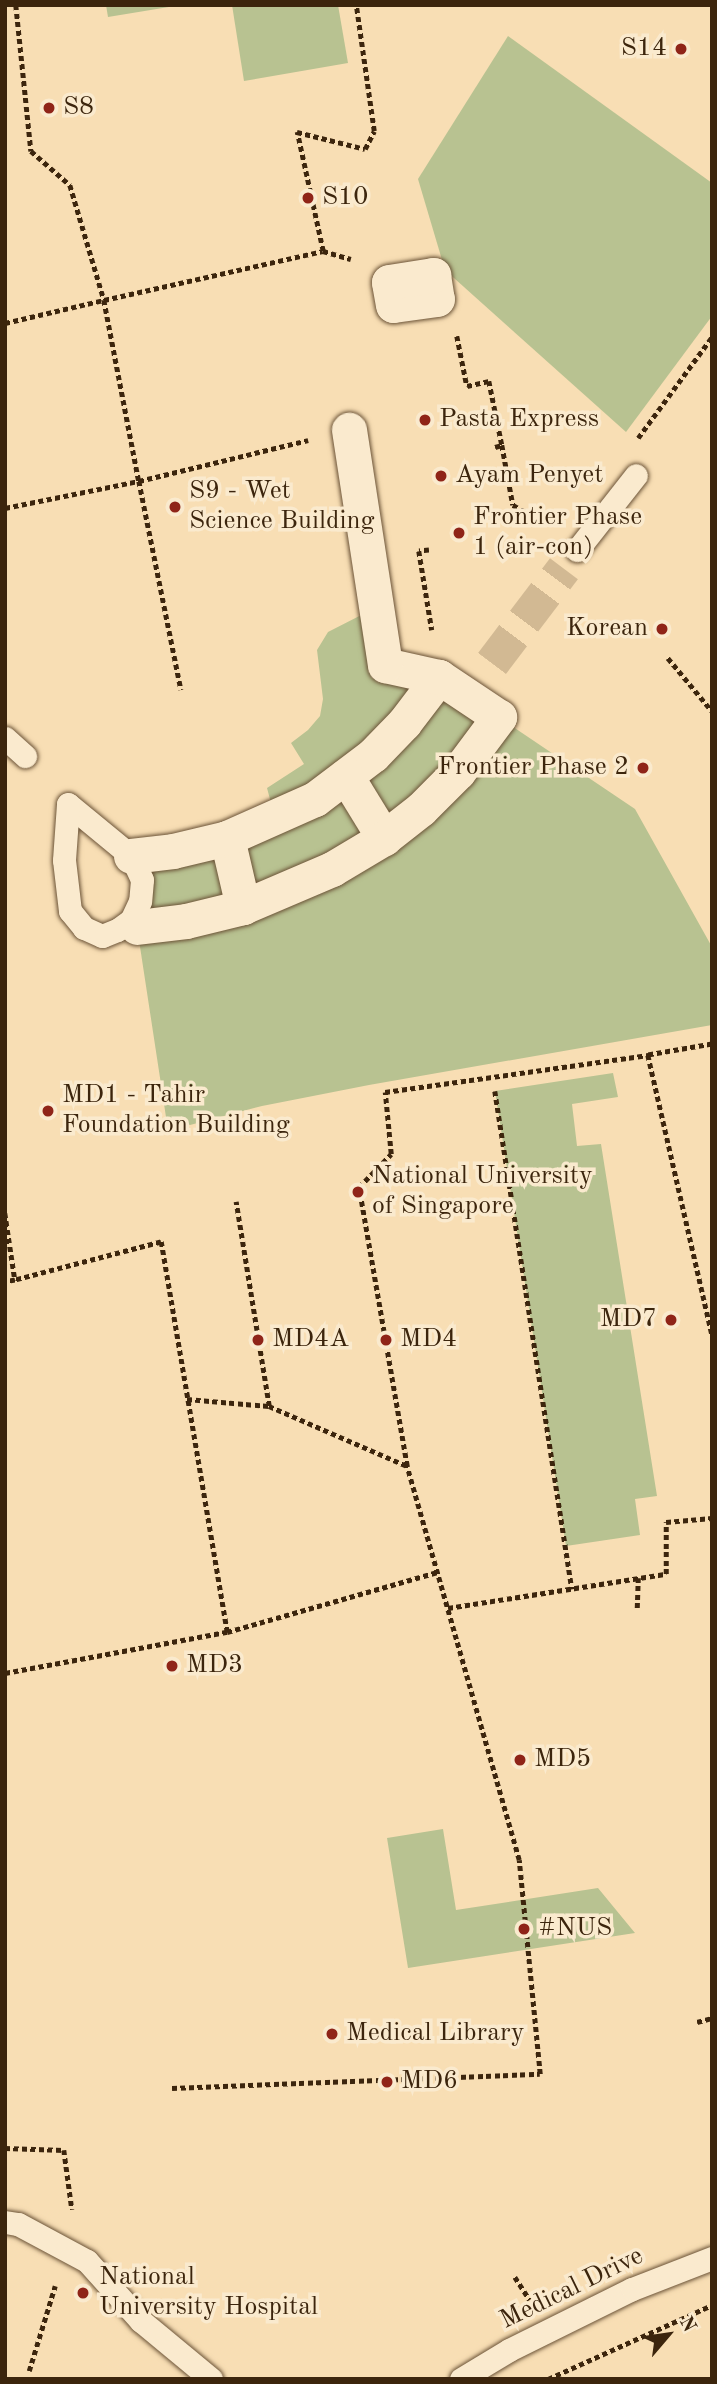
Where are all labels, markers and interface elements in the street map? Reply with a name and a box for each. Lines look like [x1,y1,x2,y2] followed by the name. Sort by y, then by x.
[621,33,667,65] place label: S14
[673,41,689,57] marker: S14
[63,92,94,124] place label: S8
[41,100,57,116] marker: S8
[322,182,368,214] place label: S10
[300,190,316,206] marker: S10
[439,404,599,436] place label: Pasta Express
[417,412,433,428] marker: Pasta Express
[455,460,603,492] place label: Ayam Penyet
[433,468,449,484] marker: Ayam Penyet
[189,476,375,538] place label: S9 - Wet Science Building
[167,499,183,515] marker: S9 - Wet Science Building
[473,502,642,564] place label: Frontier Phase 1 (air-con)
[451,525,467,541] marker: Frontier Phase 1 (air-con)
[566,613,648,645] place label: Korean
[654,621,670,637] marker: Korean
[438,752,629,784] place label: Frontier Phase 2
[635,760,651,776] marker: Frontier Phase 2
[62,1080,290,1142] place label: MD1 - Tahir Foundation Building
[40,1103,56,1119] marker: MD1 - Tahir Foundation Building
[372,1161,593,1222] place label: National University of Singapore
[350,1184,366,1200] marker: National University of Singapore
[600,1304,657,1336] place label: MD7
[663,1312,679,1328] marker: MD7
[272,1324,349,1356] place label: MD4A
[400,1324,457,1356] place label: MD4
[250,1332,266,1348] marker: MD4A
[378,1332,394,1348] marker: MD4
[186,1650,243,1682] place label: MD3
[164,1658,180,1674] marker: MD3
[534,1744,591,1776] place label: MD5
[512,1752,528,1768] marker: MD5
[538,1913,612,1945] place label: #NUS
[516,1921,532,1937] marker: #NUS
[346,2018,525,2050] place label: Medical Library
[324,2026,340,2042] marker: Medical Library
[401,2066,458,2098] place label: MD6
[379,2074,395,2090] marker: MD6
[495,2241,649,2337] street label: Medical Drive
[99,2262,318,2324] place label: National University Hospital
[73,2283,93,2303] marker: National University Hospital
[633,2300,703,2370] north arrow
[675,2314,699,2336] text: N

